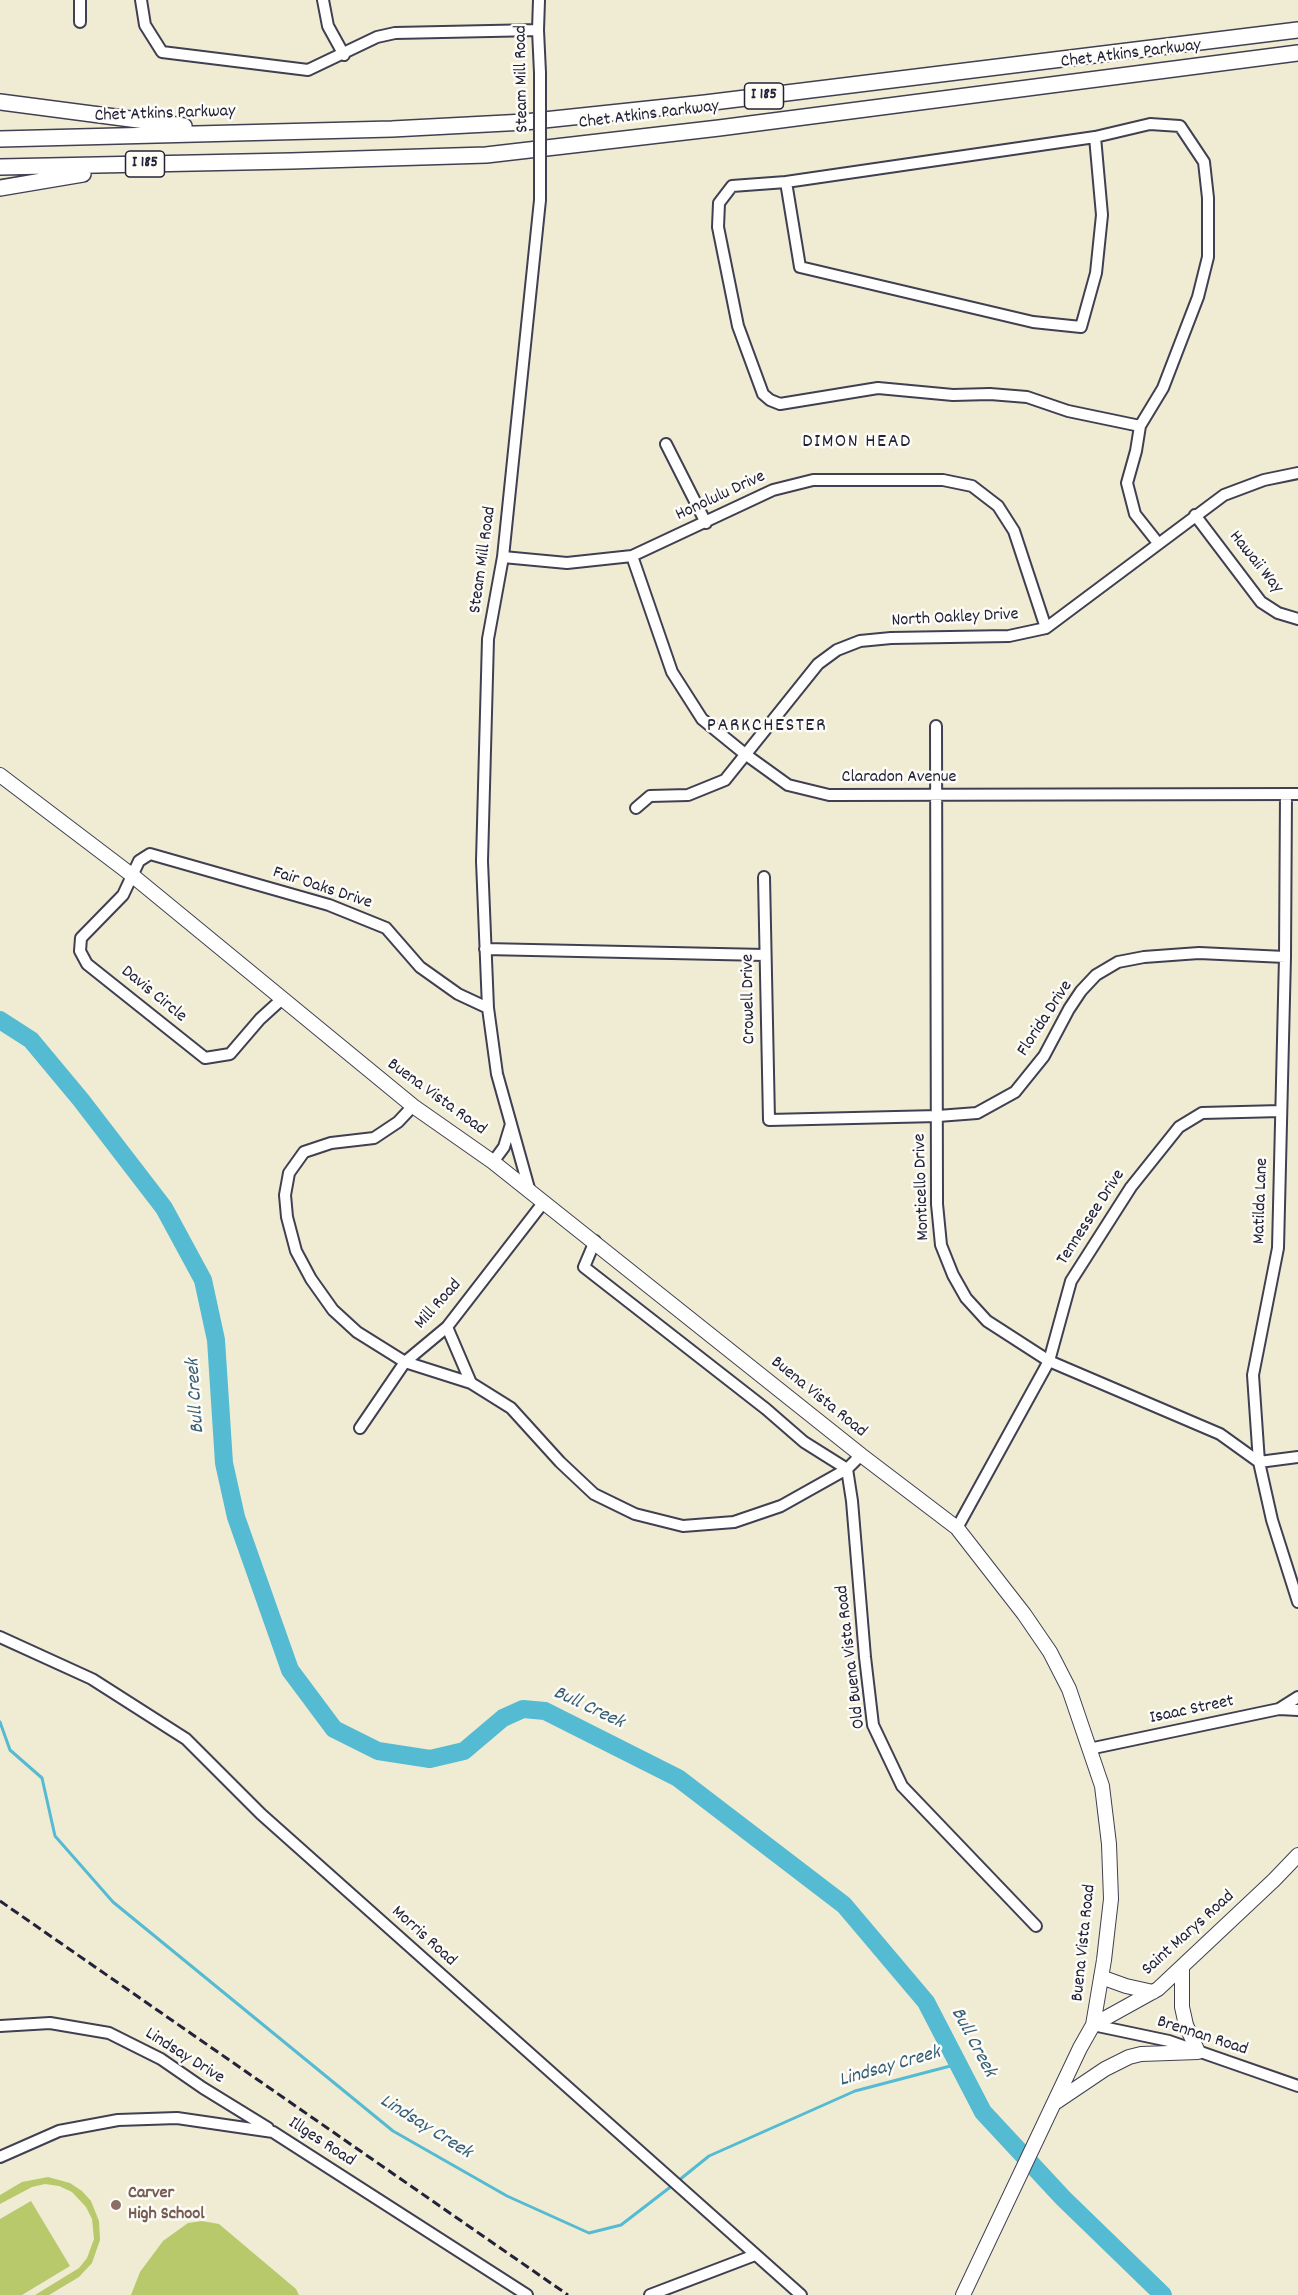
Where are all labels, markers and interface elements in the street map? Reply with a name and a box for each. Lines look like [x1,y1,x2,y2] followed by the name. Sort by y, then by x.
[511,25,535,133] street label: Steam Mill Road
[1060,36,1202,74] street label: Chet Atkins Parkway
[744,83,783,109] road number: I 185
[578,97,720,135] street label: Chet Atkins Parkway
[94,102,236,128] street label: Chet Atkins Parkway
[126,151,164,177] road number: I 185
[802,431,912,455] district label: DIMON HEAD
[673,467,769,527] street label: Honolulu Drive
[466,505,502,615] street label: Steam Mill Road
[1223,527,1287,599] street label: Hawaii Way
[891,605,1019,633] street label: North Oakley Drive
[707,715,827,739] district label: PARKCHESTER
[842,768,956,790] street label: Claradon Avenue
[270,863,374,915] street label: Fair Oaks Drive
[738,954,762,1044] street label: Crowell Drive
[116,962,190,1028] street label: Davis Circle
[1014,977,1078,1061] street label: Florida Drive
[382,1055,490,1141] street label: Buena Vista Road
[910,1133,936,1241] street label: Monticello Drive
[1250,1158,1274,1244] street label: Matilda Lane
[1053,1166,1131,1270] street label: Tennessee Drive
[411,1275,467,1335] street label: Mill Road
[766,1353,870,1443] street label: Buena Vista Road
[182,1358,212,1434] water label: Bull Creek
[832,1584,872,1730] street label: Old Buena Vista Road
[549,1682,627,1736] water label: Bull Creek
[1148,1692,1236,1730] street label: Isaac Street
[1068,1883,1102,2003] street label: Buena Vista Road
[1138,1887,1240,1981] street label: Saint Marys Road
[386,1902,460,1972] street label: Morris Road
[944,2004,1000,2082] water label: Bull Creek
[1154,2012,1250,2062] street label: Brennan Road
[140,2024,228,2090] street label: Lindsay Drive
[837,2042,943,2094] water label: Lindsay Creek
[375,2090,475,2166] water label: Lindsay Creek
[284,2113,358,2173] street label: Illges Road
[128,2184,204,2226] place label: Carver High School
[109,2198,123,2212] marker: Carver High School

